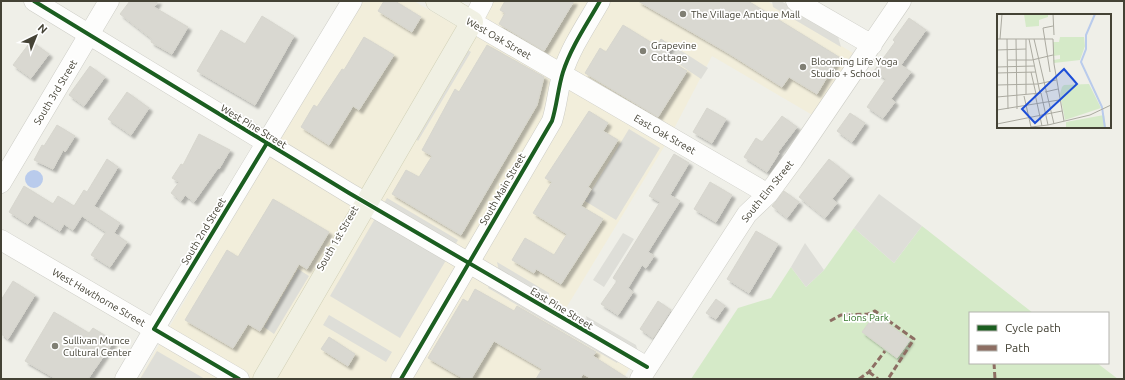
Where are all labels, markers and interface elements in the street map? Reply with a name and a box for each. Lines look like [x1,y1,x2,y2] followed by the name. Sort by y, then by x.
[678,9,688,19] marker: The Village Antique Mall
[691,9,801,20] place label: The Village Antique Mall
[997,14,1111,128] inset map
[464,15,533,62] street label: West Oak Street
[16,16,56,56] north arrow
[36,21,50,36] text: N
[651,40,696,63] place label: Grapevine Cottage
[638,46,648,56] marker: Grapevine Cottage
[811,56,898,79] place label: Blooming Life Yoga Studio + School
[32,58,79,127] street label: South 3rd Street
[798,62,808,72] marker: Blooming Life Yoga Studio + School
[219,102,289,151] street label: West Pine Street
[632,112,698,157] street label: East Oak Street
[477,151,527,227] street label: South Main Street
[739,158,796,224] street label: South Elm Street
[179,196,228,267] street label: South 2nd Street
[314,204,360,273] street label: South 1st Street
[50,266,147,329] street label: West Hawthorne Street
[528,285,595,331] street label: East Pine Street
[843,312,889,323] park label: Lions Park
[969,312,1109,364] legend
[1005,321,1061,334] text: Cycle path
[63,335,132,358] place label: Sullivan Munce Cultural Center
[50,341,60,351] marker: Sullivan Munce Cultural Center
[1005,341,1030,354] text: Path

